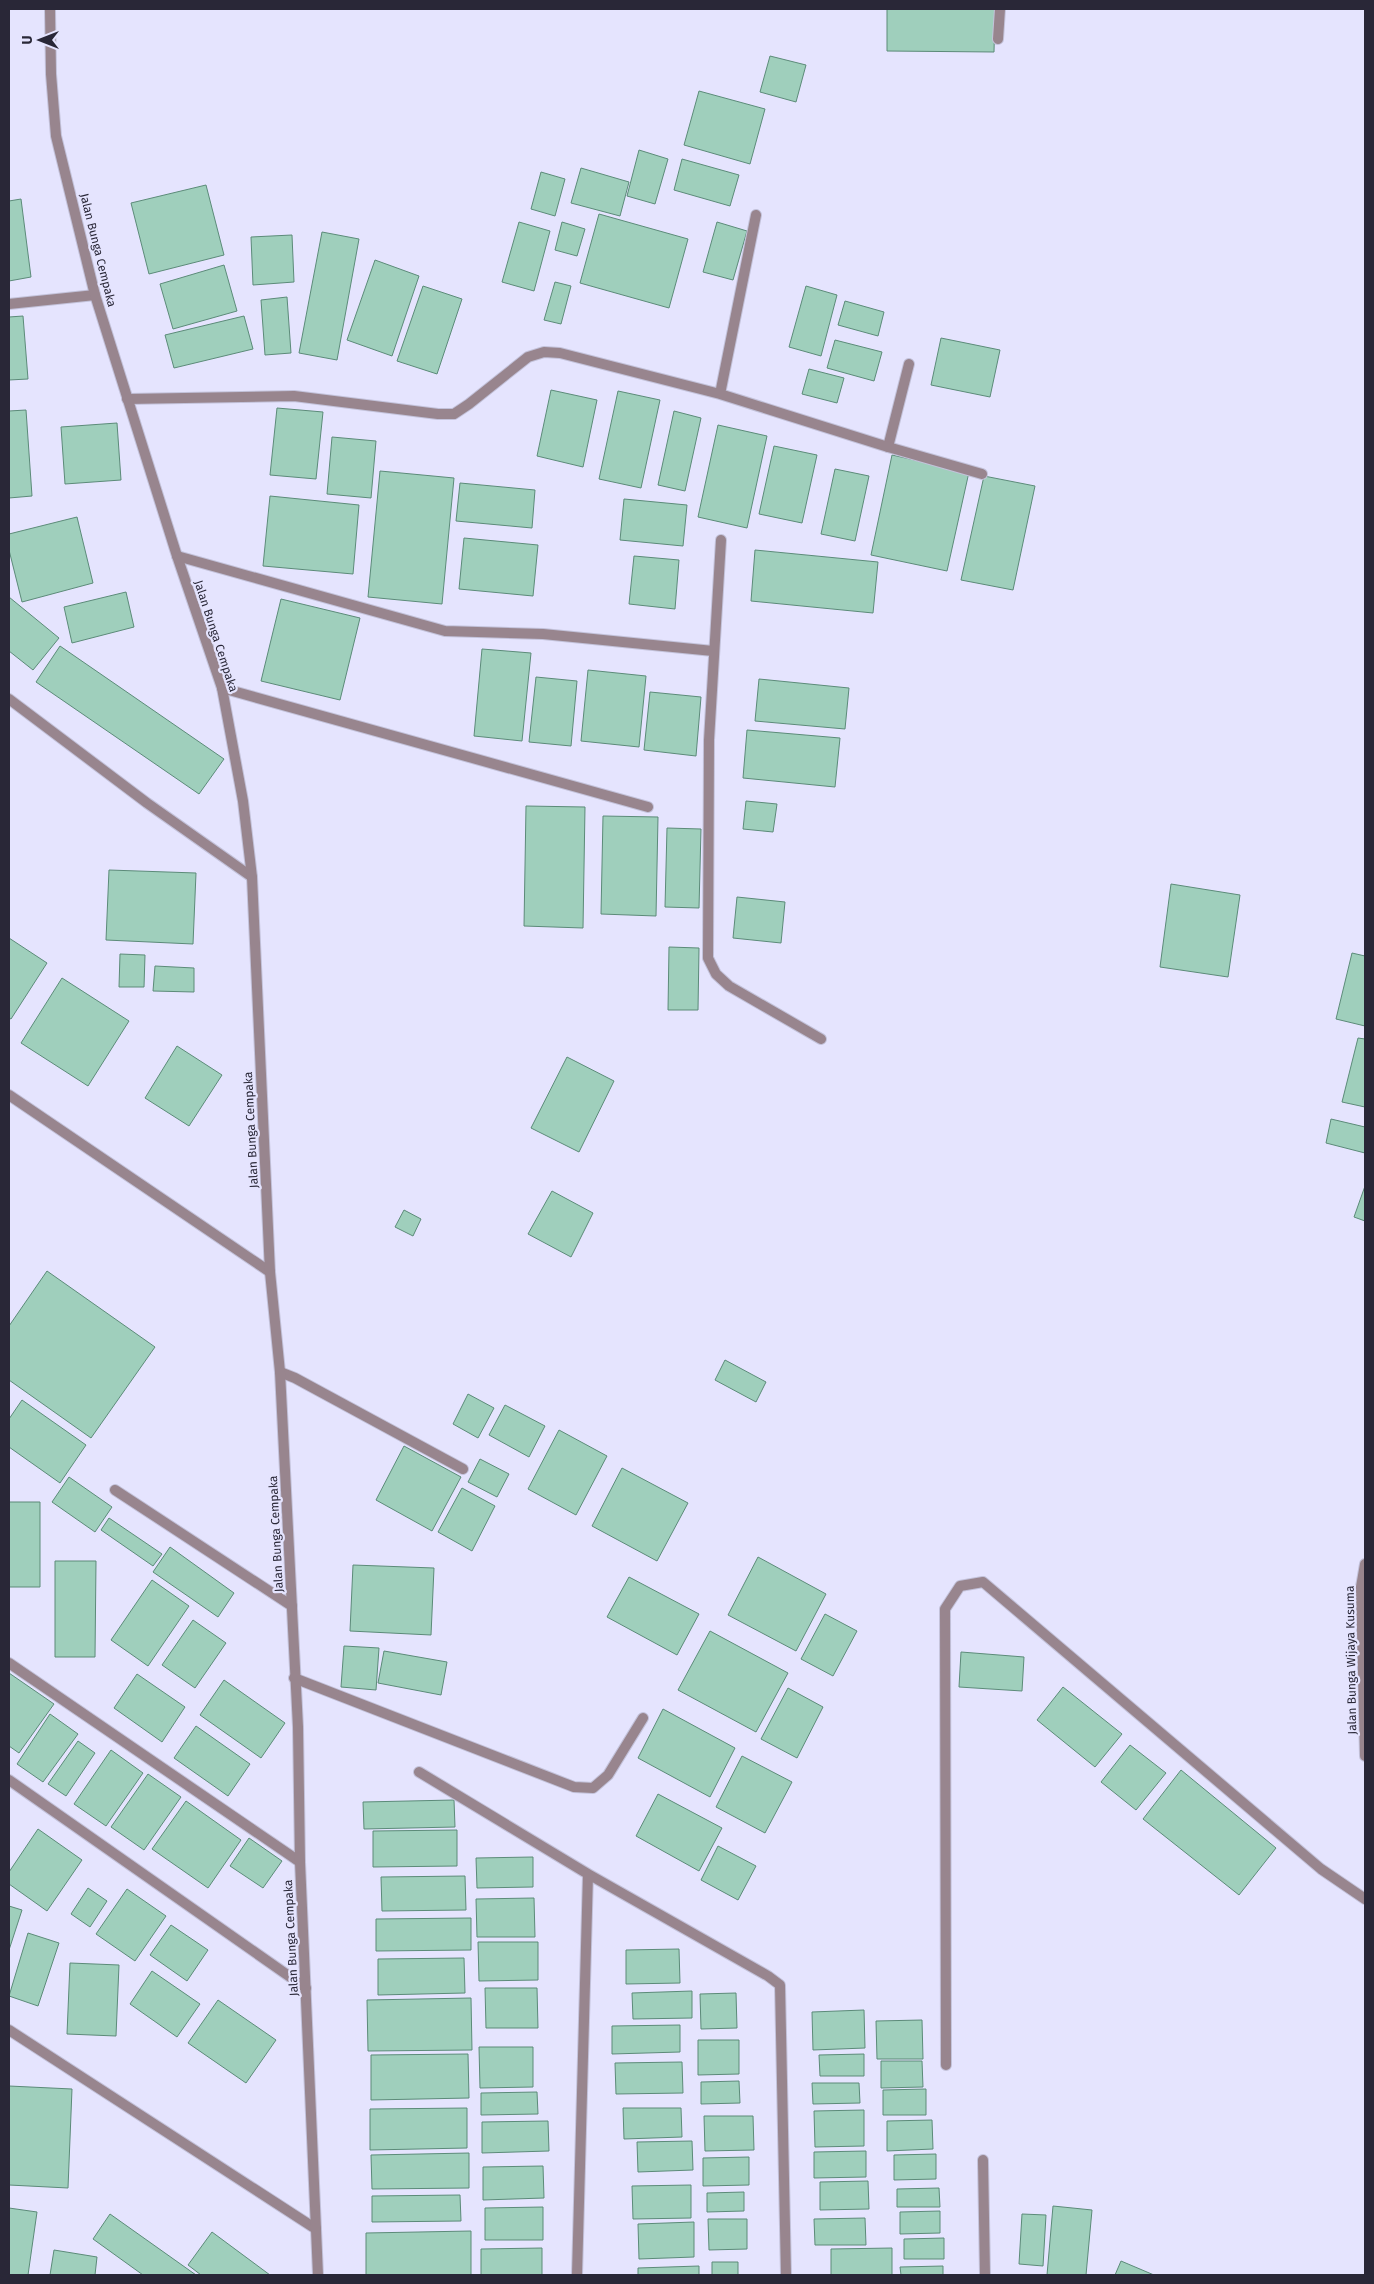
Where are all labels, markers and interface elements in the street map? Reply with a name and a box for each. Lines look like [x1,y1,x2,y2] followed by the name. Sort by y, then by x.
[15,15,65,65] north arrow
[19,35,36,45] text: U
[77,192,119,308] street label: Jalan Bunga Cempaka
[191,578,241,694] street label: Jalan Bunga Cempaka
[241,1071,261,1189] street label: Jalan Bunga Cempaka
[266,1475,286,1593] street label: Jalan Bunga Cempaka
[1343,1585,1359,1735] street label: Jalan Bunga Wijaya Kusuma
[281,1879,301,1997] street label: Jalan Bunga Cempaka

